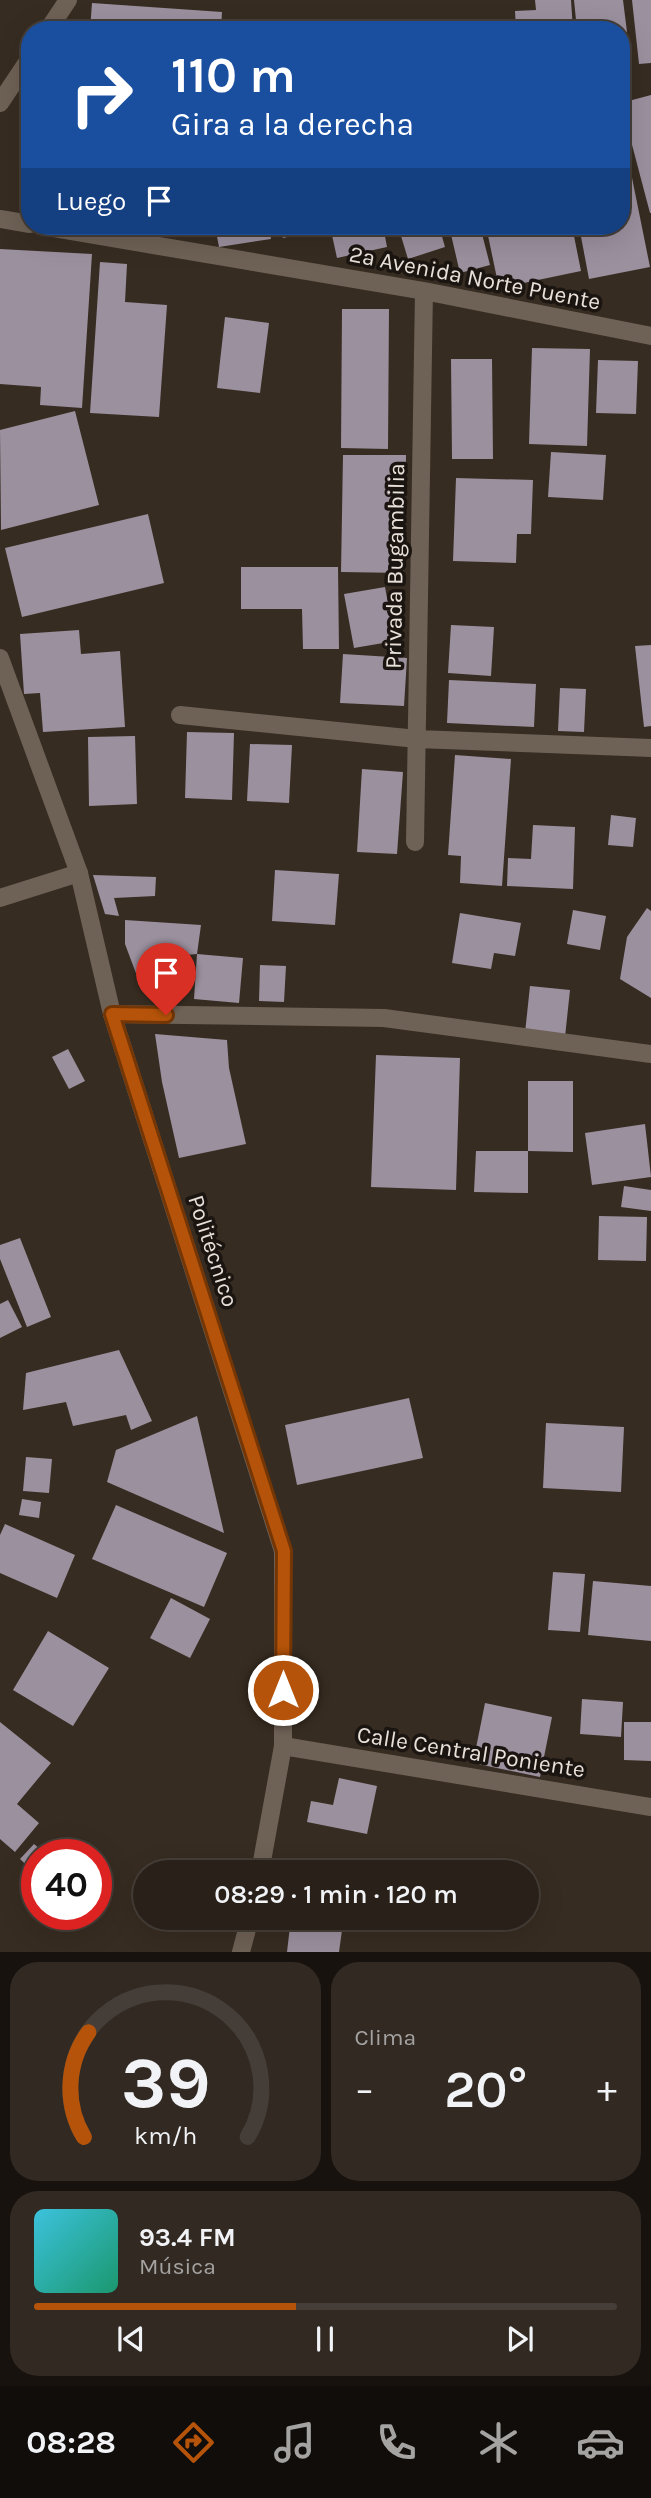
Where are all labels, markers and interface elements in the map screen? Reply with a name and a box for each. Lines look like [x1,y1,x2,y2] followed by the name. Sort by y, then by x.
[171,47,296,104] text: 110 m
[56,49,147,140] icon: right
[171,106,414,143] text: Gira a la derecha
[140,182,178,220] icon: arrive
[56,186,126,217] text: Luego
[347,240,603,316] street label: 2a Avenida Norte Puente
[380,463,410,669] street label: Privada Bugambilia
[136,943,196,1015] pin
[147,954,185,992] icon: arrive
[182,1192,244,1310] street label: Politécnico
[246,1653,320,1727] position arrow
[355,1721,587,1783] street label: Calle Central Poniente
[21,1839,112,1930] speed limit sign: 40
[214,1879,458,1910] text: 08:29 · 1 min · 120 m
[355,2024,416,2051] text: Clima
[120,2041,210,2126] text: 39
[444,2059,527,2120] text: 20°
[355,2067,374,2112] text: −
[597,2067,617,2112] text: +
[134,2121,197,2150] text: km/h
[139,2222,236,2253] text: 93.4 FM
[139,2253,216,2280] text: Música
[112,2320,150,2358] icon: previous
[306,2320,344,2358] icon: pause
[501,2320,539,2358] icon: next
[169,2418,218,2467] icon: directions
[270,2418,319,2467] icon: music
[372,2418,421,2467] icon: phone
[474,2418,523,2467] icon: climate
[576,2418,625,2467] icon: car
[26,2424,116,2461] text: 08:28

